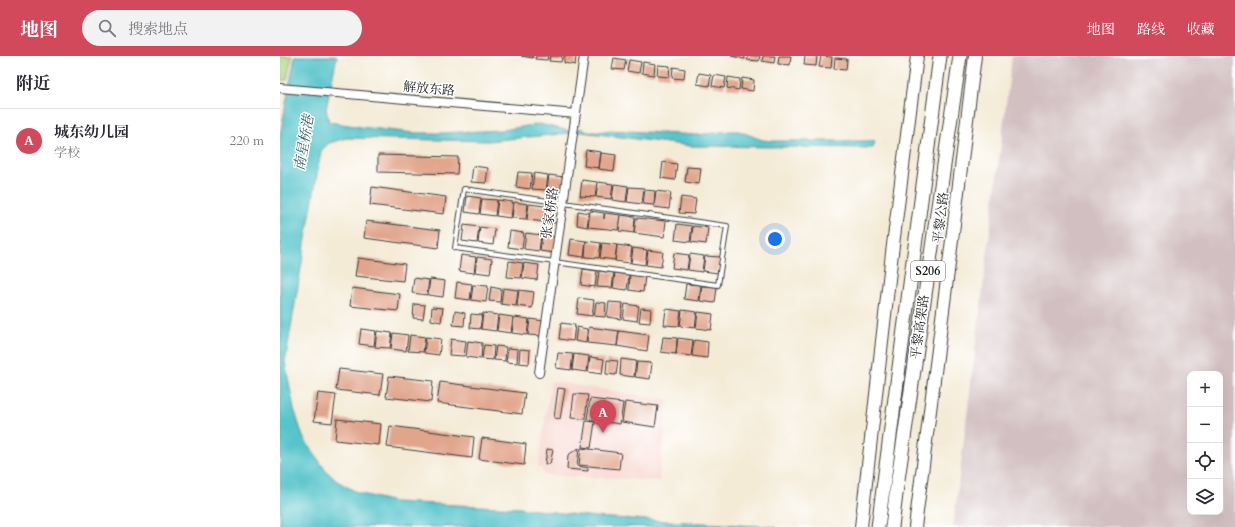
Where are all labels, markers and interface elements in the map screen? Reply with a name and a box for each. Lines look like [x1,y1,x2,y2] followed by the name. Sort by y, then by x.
[82,10,362,46] search box
[20,17,58,43] text: 地图
[96,17,118,39] icon: search
[128,19,188,39] text: 搜索地点
[1087,20,1115,39] text: 地图
[1137,20,1165,39] text: 路线
[1187,20,1215,39] text: 收藏
[16,72,50,95] text: 附近
[402,78,456,100] street label: 解放东路
[290,112,319,172] water label: 南星桥港
[54,122,129,142] text: 城东幼儿园
[24,132,34,150] text: A
[230,132,264,150] text: 220 m
[54,144,80,162] text: 学校
[537,186,563,240] street label: 张家桥路
[929,191,953,245] street label: 平黎公路
[765,229,785,249] your location
[911,261,945,281] road number: S206
[907,294,933,360] street label: 平黎高架路
[1187,371,1223,515] map controls
[1187,371,1223,407] button: +
[590,400,616,433] pin: A
[1187,407,1223,443] button: −
[1187,443,1223,479] button: locate
[1187,479,1223,515] button: layers

